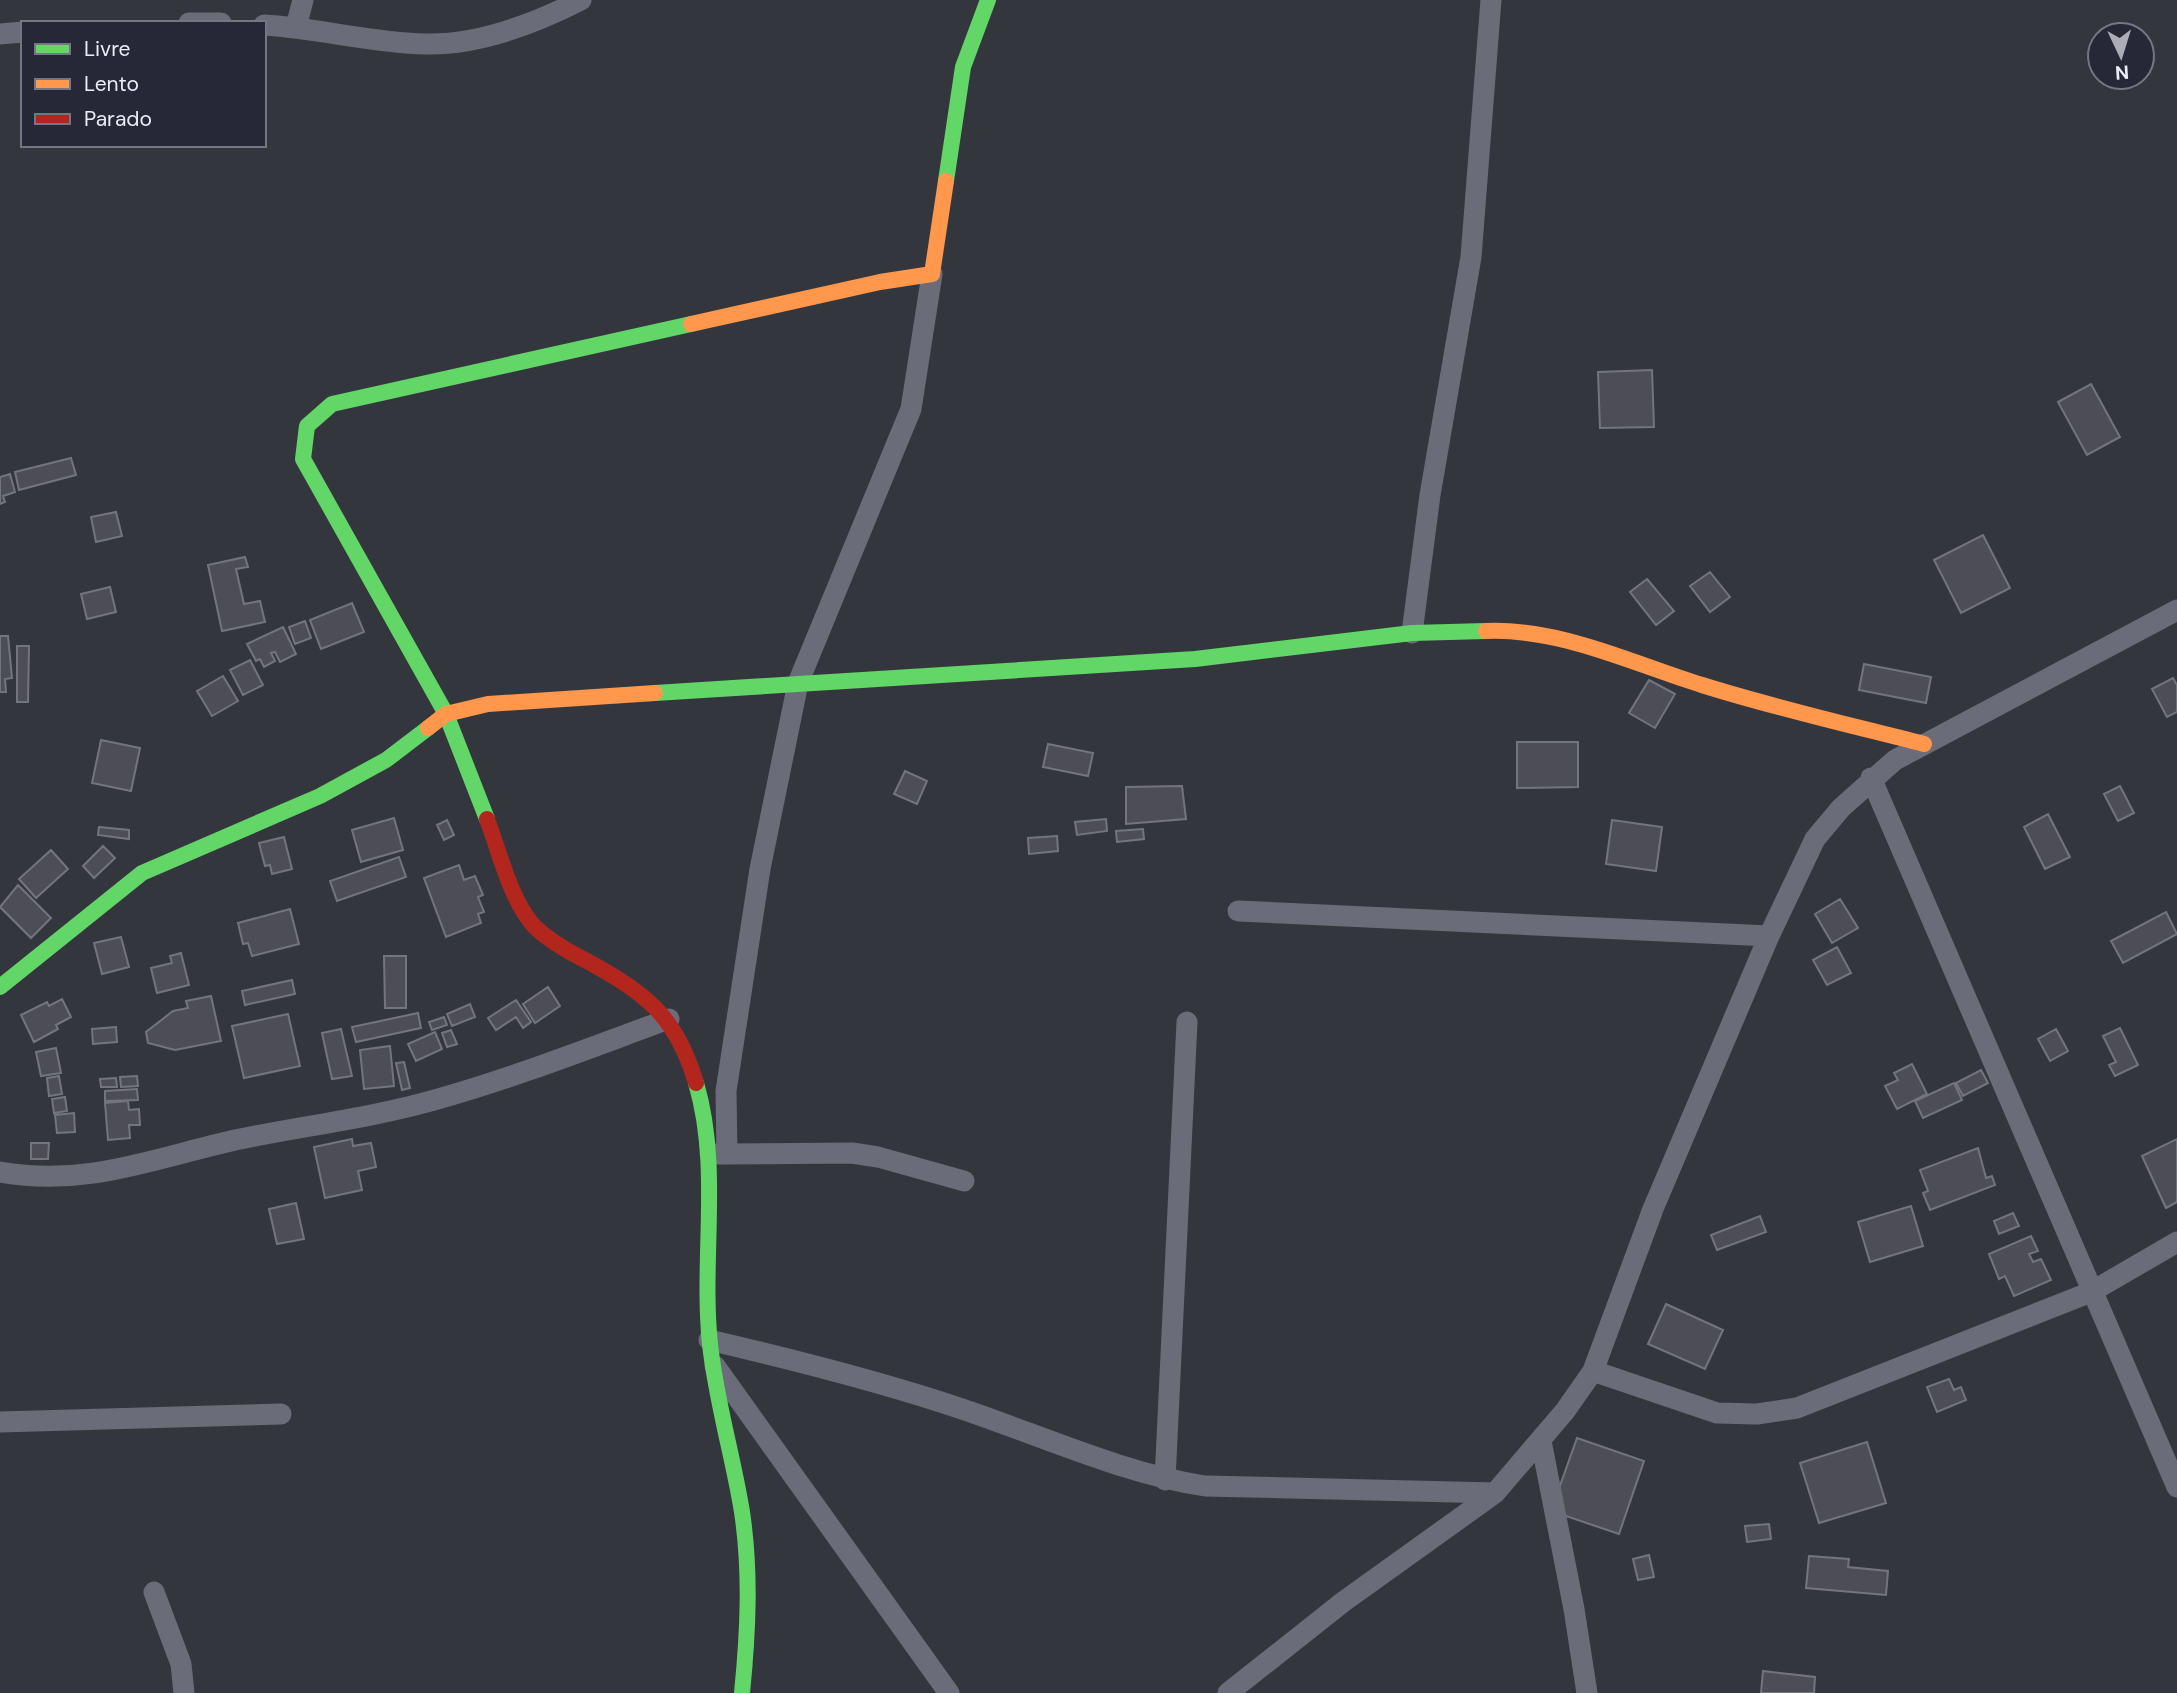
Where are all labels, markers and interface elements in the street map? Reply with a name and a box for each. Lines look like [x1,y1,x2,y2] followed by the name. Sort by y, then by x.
[21,21,266,147] legend
[2086,21,2156,91] north arrow
[84,35,131,63] text: Livre
[2114,60,2130,85] text: N
[84,70,139,98] text: Lento
[84,105,152,133] text: Parado

